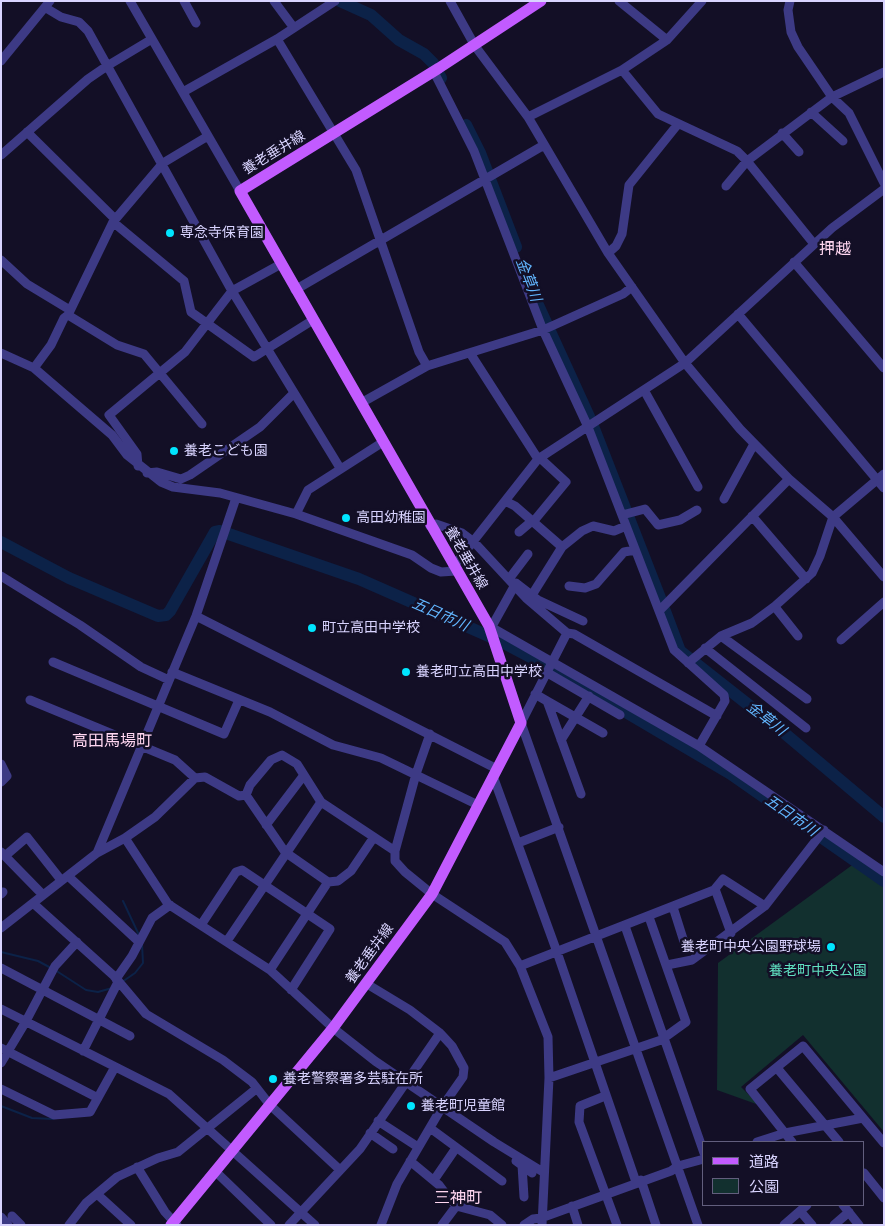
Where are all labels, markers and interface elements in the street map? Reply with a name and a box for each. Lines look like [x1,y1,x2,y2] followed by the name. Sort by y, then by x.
[240,128,308,178] street label: 養老垂井線
[180,225,264,241] place label: 専念寺保育園
[164,227,176,239] marker: 専念寺保育園
[819,240,851,260] district label: 押越
[512,256,544,304] water label: 金草川
[184,443,268,459] place label: 養老こども園
[168,445,180,457] marker: 養老こども園
[356,510,426,526] place label: 高田幼稚園
[340,512,352,524] marker: 高田幼稚園
[441,523,491,593] street label: 養老垂井線
[409,595,471,635] water label: 五日市川
[322,620,420,636] place label: 町立高田中学校
[306,622,318,634] marker: 町立高田中学校
[416,664,542,680] place label: 養老町立高田中学校
[400,666,412,678] marker: 養老町立高田中学校
[743,698,789,740] water label: 金草川
[72,732,152,752] district label: 高田馬場町
[761,791,821,841] water label: 五日市川
[343,921,397,987] street label: 養老垂井線
[681,939,821,955] place label: 養老町中央公園野球場
[825,941,837,953] marker: 養老町中央公園野球場
[769,963,867,979] park label: 養老町中央公園
[283,1071,423,1087] place label: 養老警察署多芸駐在所
[267,1073,279,1085] marker: 養老警察署多芸駐在所
[421,1098,505,1114] place label: 養老町児童館
[405,1100,417,1112] marker: 養老町児童館
[702,1141,865,1206] legend
[749,1151,779,1172] text: 道路
[749,1176,779,1197] text: 公園
[434,1189,482,1209] district label: 三神町

